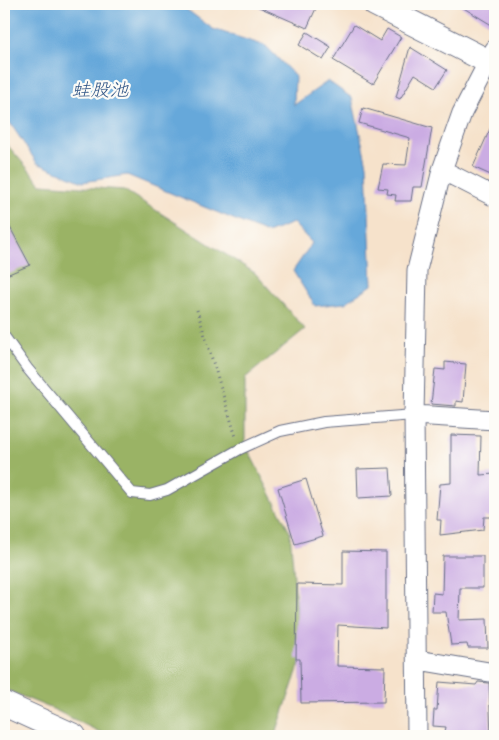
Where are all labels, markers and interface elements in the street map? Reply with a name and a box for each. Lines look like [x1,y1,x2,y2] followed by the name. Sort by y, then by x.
[71,78,129,105] water label: 蛙股池

